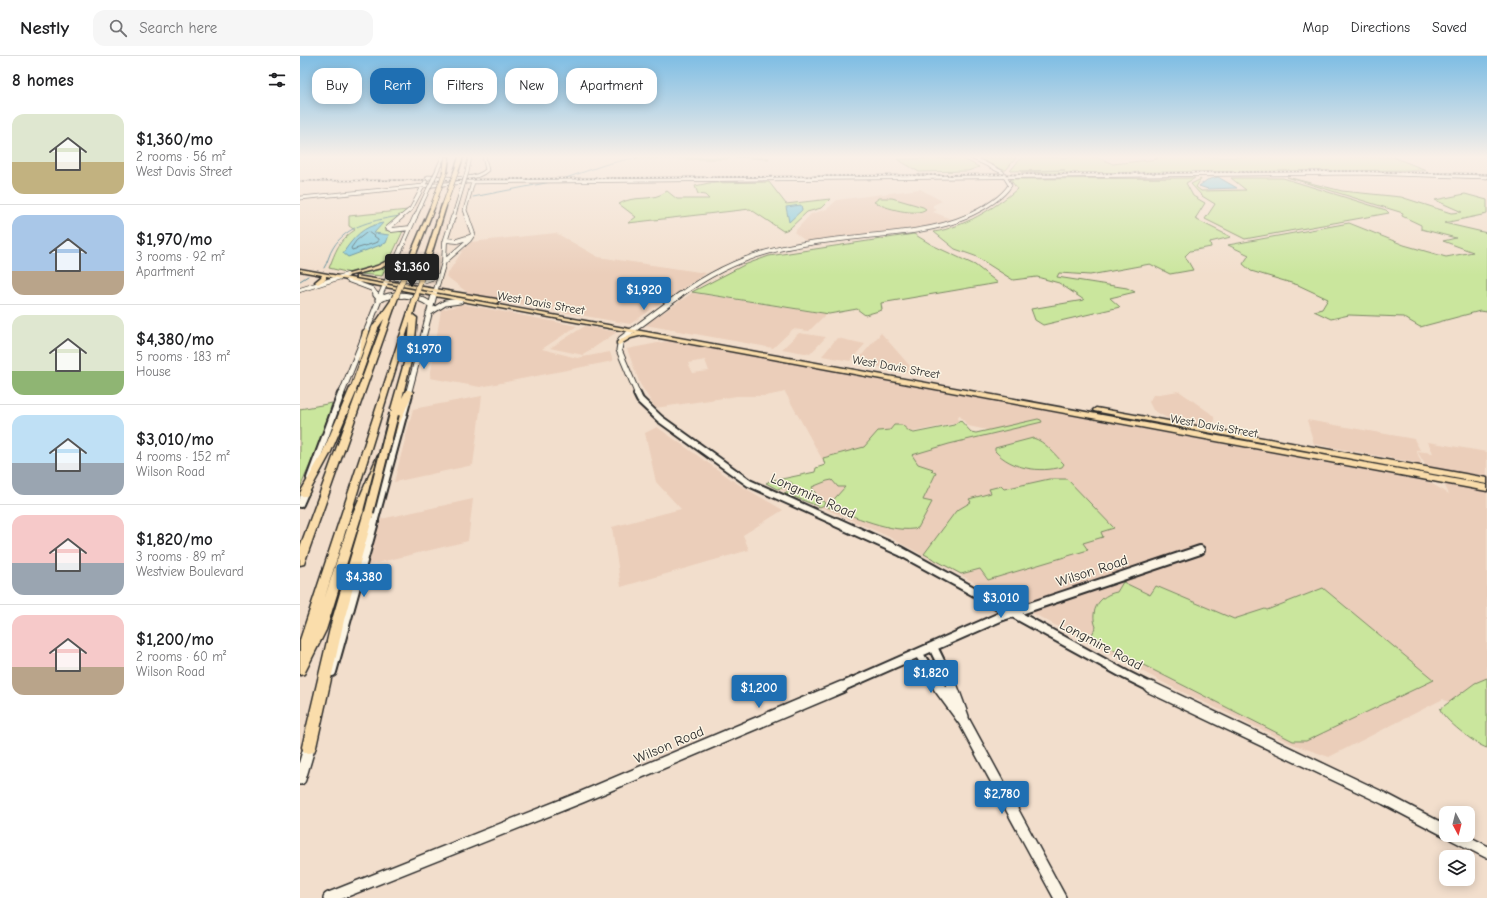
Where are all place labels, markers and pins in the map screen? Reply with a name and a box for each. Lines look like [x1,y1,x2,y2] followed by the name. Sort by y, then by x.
[379,254,445,288] pin: $1,360
[611,277,677,311] pin: $1,920
[391,336,457,370] pin: $1,970
[331,564,397,598] pin: $4,380
[968,585,1034,619] pin: $3,010
[898,660,964,694] pin: $1,820
[726,675,792,709] pin: $1,200
[969,781,1035,815] pin: $2,780

